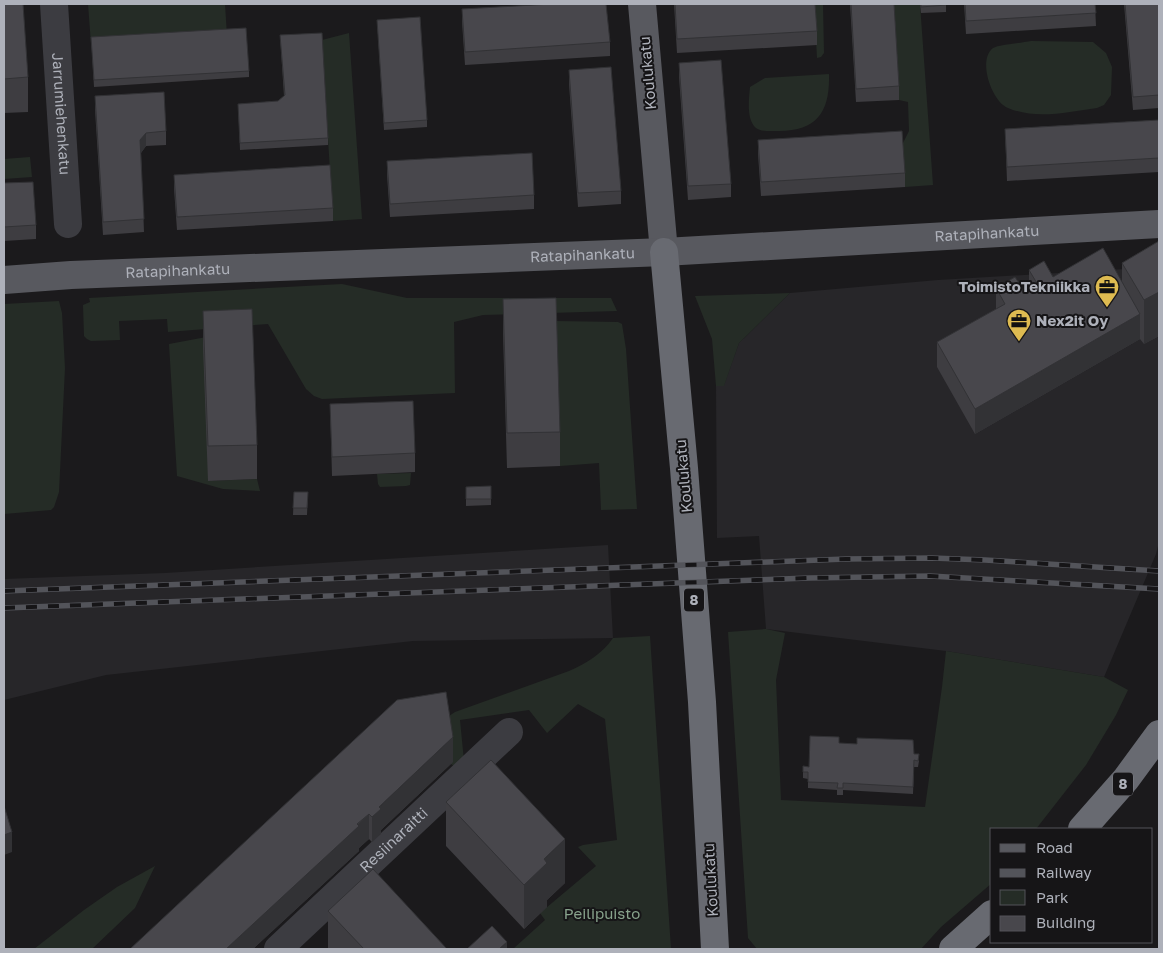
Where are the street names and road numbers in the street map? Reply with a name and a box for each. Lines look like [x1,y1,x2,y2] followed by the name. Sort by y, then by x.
[635,36,659,111] street label: Koulukatu
[49,52,75,175] street label: Jarrumiehenkatu
[934,221,1040,245] street label: Ratapihankatu
[530,243,635,265] street label: Ratapihankatu
[125,259,230,281] street label: Ratapihankatu
[671,439,695,514] street label: Koulukatu
[684,588,704,612] road number: 8
[1113,772,1133,796] road number: 8
[355,803,431,876] street label: Resiinaraitti
[699,843,721,917] street label: Koulukatu

